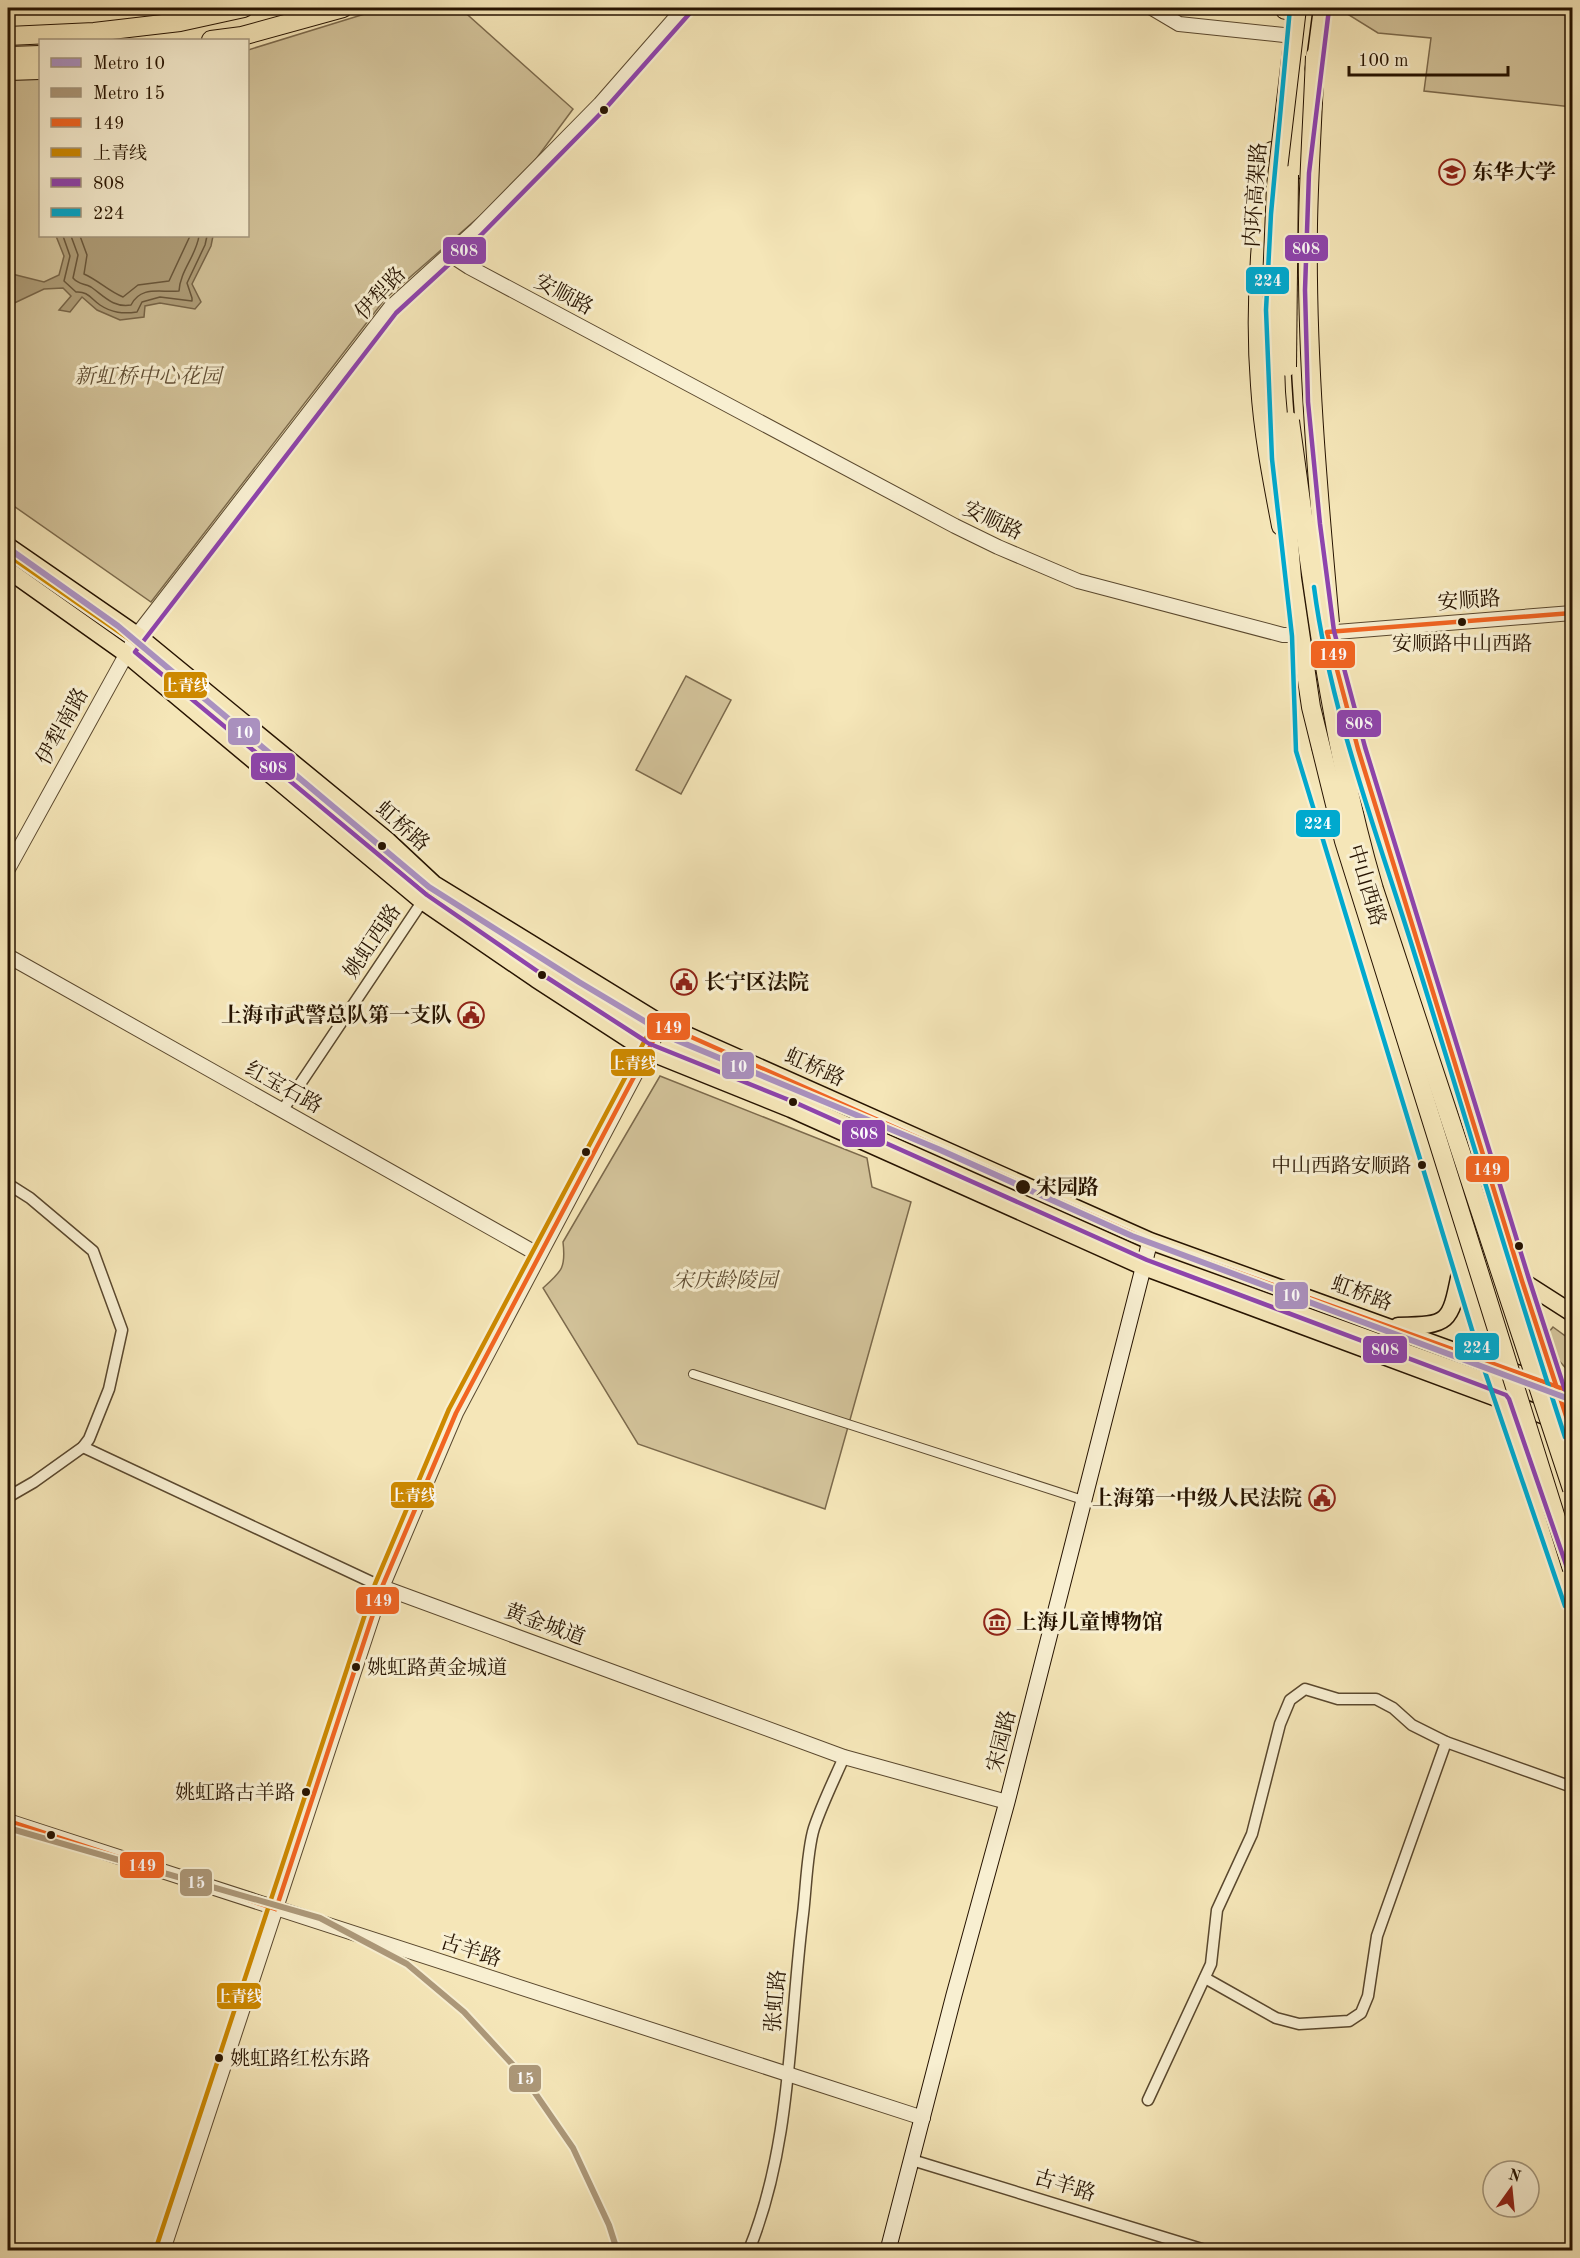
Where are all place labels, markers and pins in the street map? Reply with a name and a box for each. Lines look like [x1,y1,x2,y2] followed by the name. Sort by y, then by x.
[598,104,610,116] unlabelled marker
[1437,157,1467,187] school or university icon: 东华大学
[1472,161,1556,184] place label: 东华大学
[1456,616,1468,628] marker: 安顺路中山西路
[1392,633,1532,655] place label: 安顺路中山西路
[376,840,388,852] unlabelled marker
[669,967,699,997] public building icon: 长宁区法院
[536,969,548,981] unlabelled marker
[704,970,809,994] place label: 长宁区法院
[456,1000,486,1030] public building icon: 上海市武警总队第一支队
[221,1003,452,1027] place label: 上海市武警总队第一支队
[787,1096,799,1108] unlabelled marker
[580,1146,592,1158] unlabelled marker
[1271,1155,1411,1177] place label: 中山西路安顺路
[1416,1159,1428,1171] marker: 中山西路安顺路
[1036,1175,1099,1199] place label: 宋园路
[1014,1178,1032,1196] marker: 宋园路
[1513,1240,1525,1252] unlabelled marker
[1307,1483,1337,1513] public building icon: 上海第一中级人民法院
[1092,1487,1302,1510] place label: 上海第一中级人民法院
[982,1607,1012,1637] museum icon: 上海儿童博物馆
[1016,1610,1163,1634] place label: 上海儿童博物馆
[367,1657,507,1679] place label: 姚虹路黄金城道
[350,1661,362,1673] marker: 姚虹路黄金城道
[175,1782,295,1804] place label: 姚虹路古羊路
[300,1786,312,1798] marker: 姚虹路古羊路
[45,1829,57,1841] unlabelled marker
[230,2048,370,2070] place label: 姚虹路红松东路
[213,2052,225,2064] marker: 姚虹路红松东路

